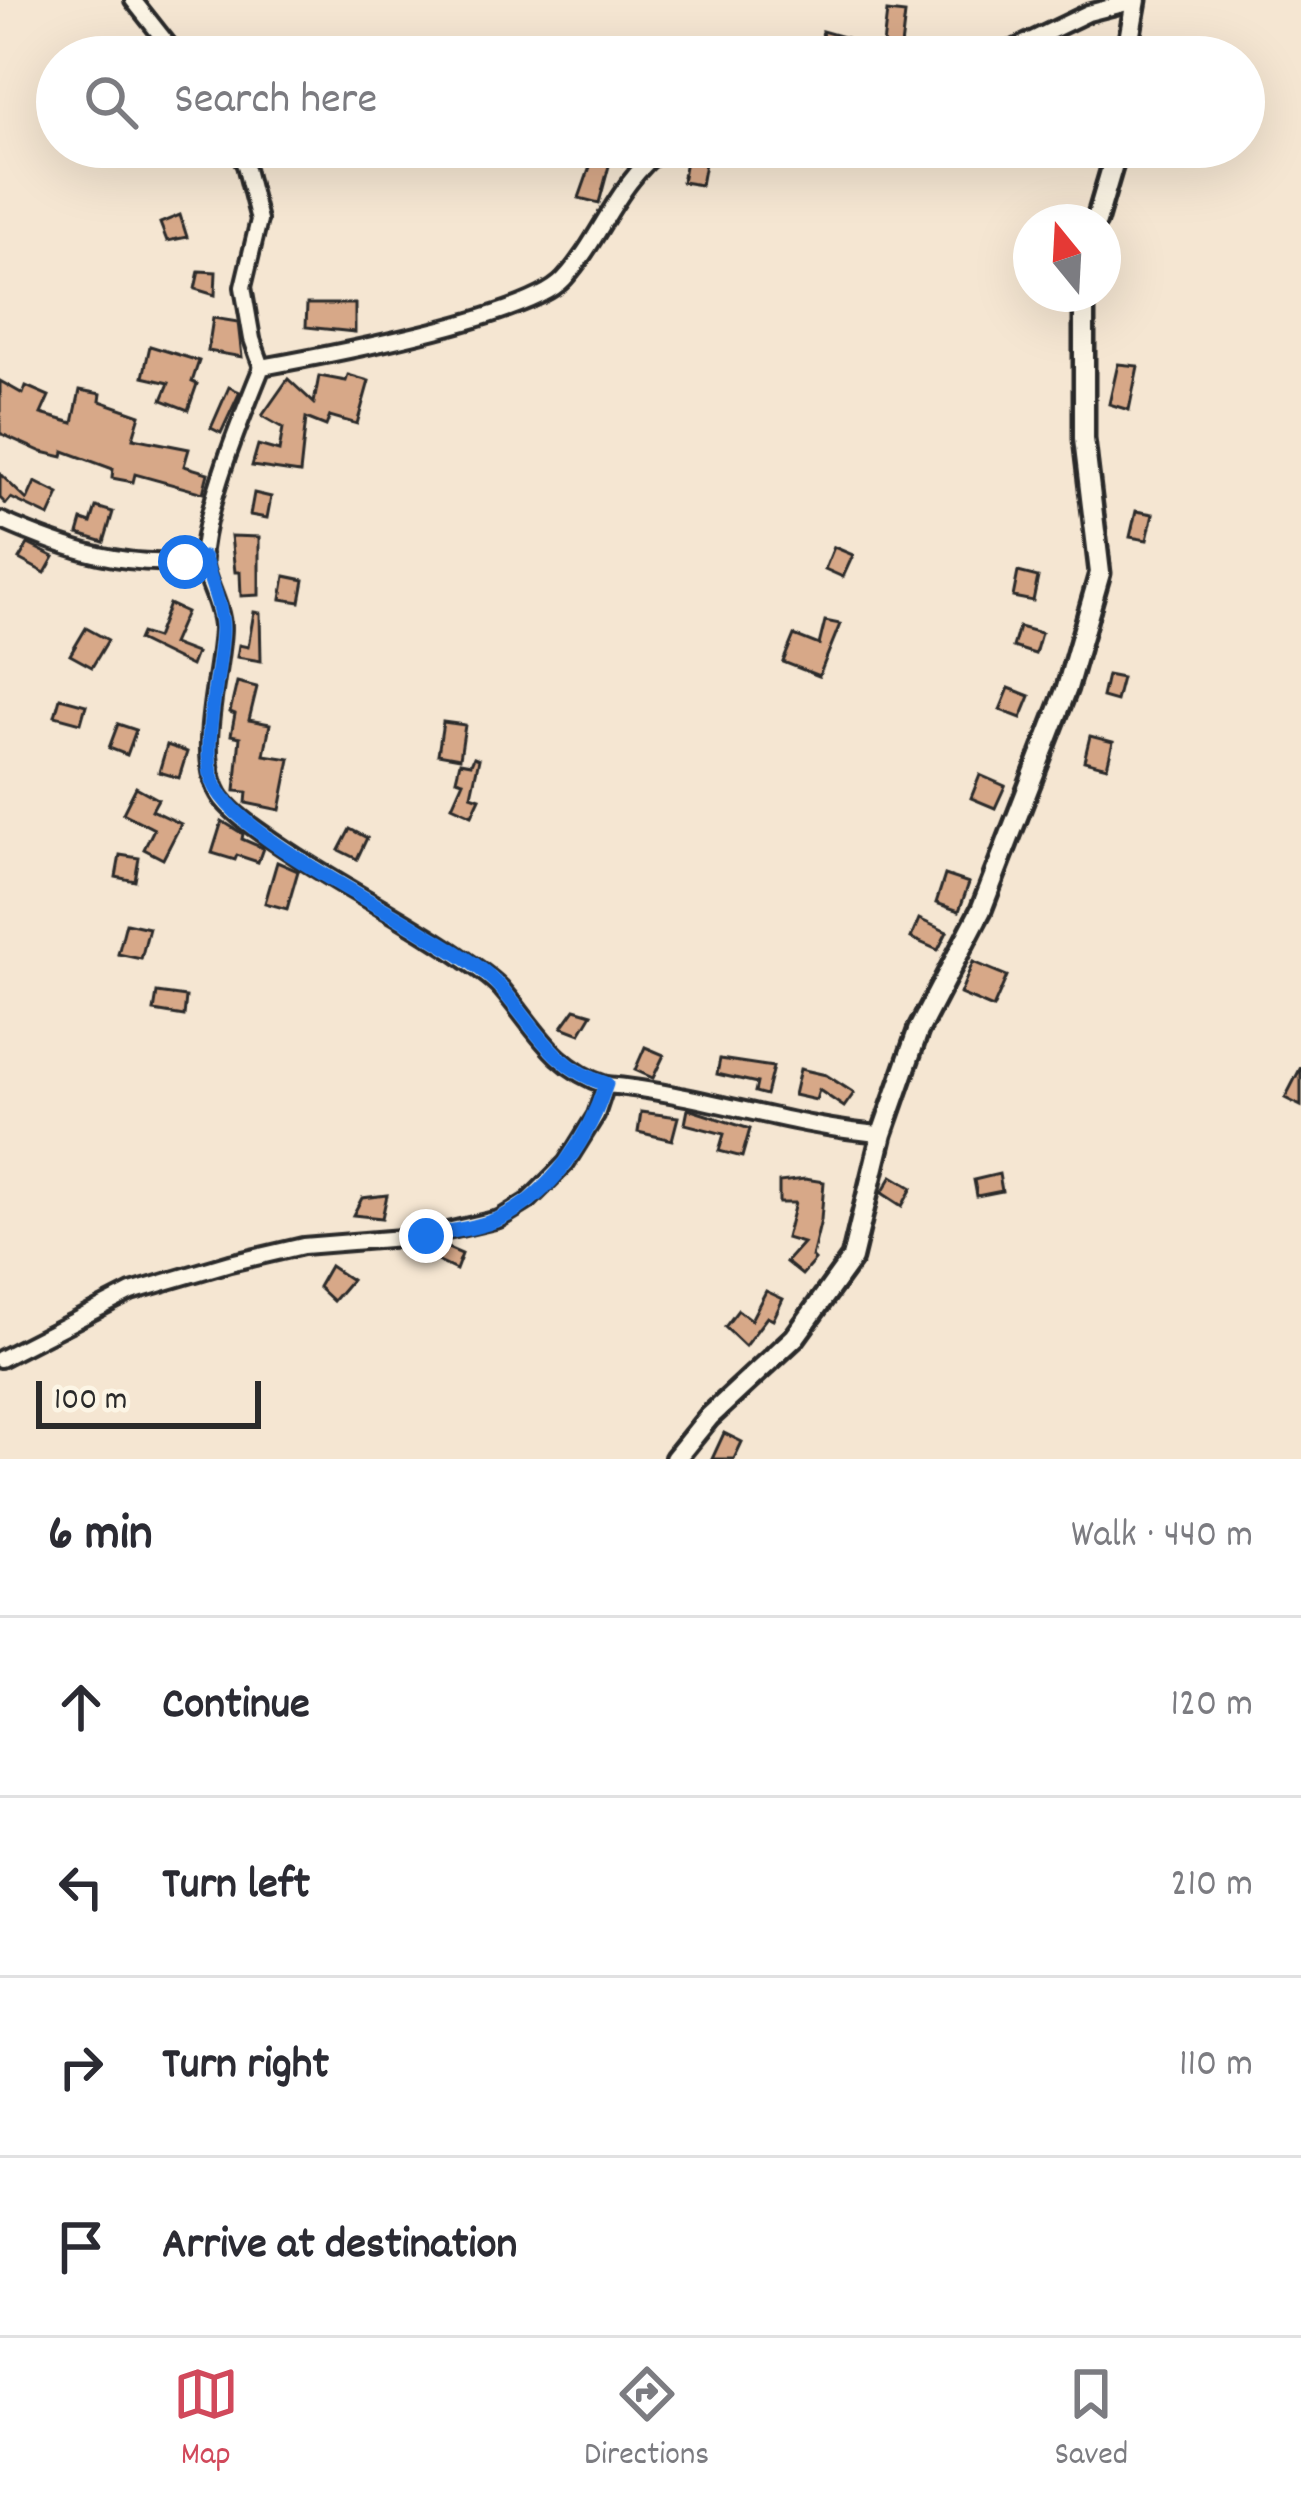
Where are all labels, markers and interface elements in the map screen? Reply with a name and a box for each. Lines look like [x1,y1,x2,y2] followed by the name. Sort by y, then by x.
[36,36,1265,168] search box
[78,69,144,135] icon: search
[174,70,377,134] text: Search here
[1013,204,1121,312] north arrow
[158,535,212,589] route start
[399,1209,453,1263] route end
[36,1375,261,1428] scale bar
[54,1378,127,1425] text: 100 m
[48,1501,153,1573] text: 6 min
[1071,1510,1253,1565] text: Walk · 440 m
[48,1674,114,1740] icon: ahead
[162,1675,310,1739] text: Continue
[1170,1679,1253,1734] text: 120 m
[48,1854,114,1920] icon: left
[162,1855,310,1919] text: Turn left
[1170,1859,1253,1914] text: 210 m
[48,2034,114,2100] icon: right
[162,2035,329,2099] text: Turn right
[1179,2039,1253,2094] text: 110 m
[48,2214,114,2280] icon: arrive
[162,2215,517,2279] text: Arrive at destination
[173,2361,239,2480] tab: Map
[584,2361,709,2480] tab: Directions
[1055,2361,1128,2480] tab: Saved

